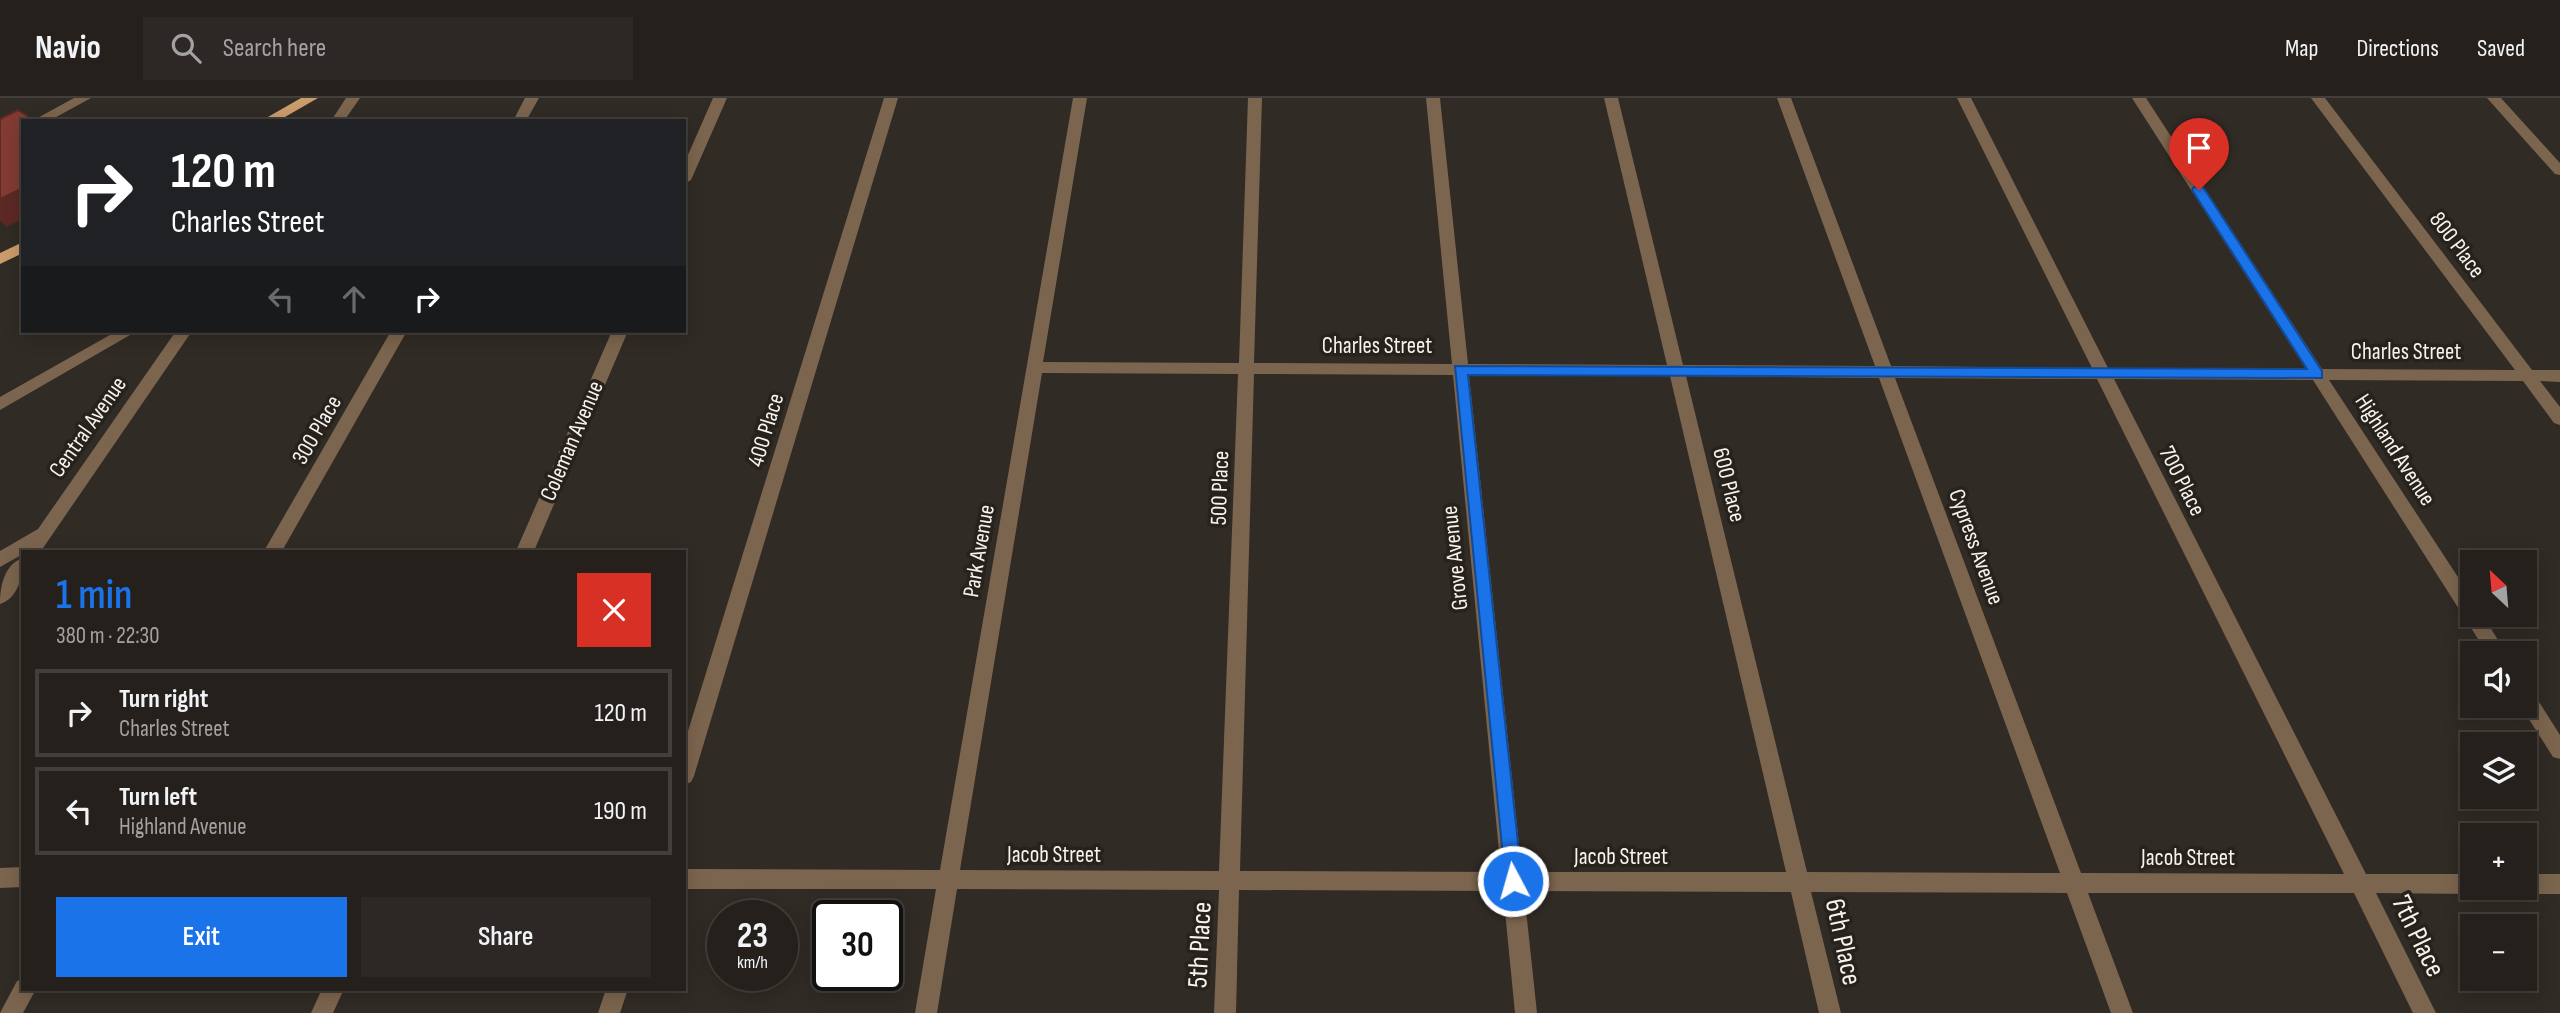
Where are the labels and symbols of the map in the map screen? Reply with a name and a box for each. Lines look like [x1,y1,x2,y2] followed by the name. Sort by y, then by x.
[2169,118,2229,190] pin
[2423,206,2491,284] street label: 800 Place
[1322,332,1432,360] street label: Charles Street
[2351,338,2461,366] street label: Charles Street
[43,371,133,483] street label: Central Avenue
[534,377,610,505] street label: Coleman Avenue
[2349,389,2441,511] street label: Highland Avenue
[742,390,790,470] street label: 400 Place
[286,391,348,469] street label: 300 Place
[2153,441,2211,521] street label: 700 Place
[1706,445,1752,525] street label: 600 Place
[1205,450,1235,526] street label: 500 Place
[1942,485,2010,609] street label: Cypress Avenue
[957,503,1001,599] street label: Park Avenue
[1436,504,1474,612] street label: Grove Avenue
[2460,550,2538,626] north arrow
[1006,841,1101,869] street label: Jacob Street
[1573,843,1668,871] street label: Jacob Street
[1476,844,1550,918] position arrow
[2140,844,2235,872] street label: Jacob Street
[2384,890,2452,982] street label: 7th Place
[1818,896,1868,988] street label: 6th Place
[812,900,903,991] speed limit sign: 30
[1181,901,1219,989] street label: 5th Place

